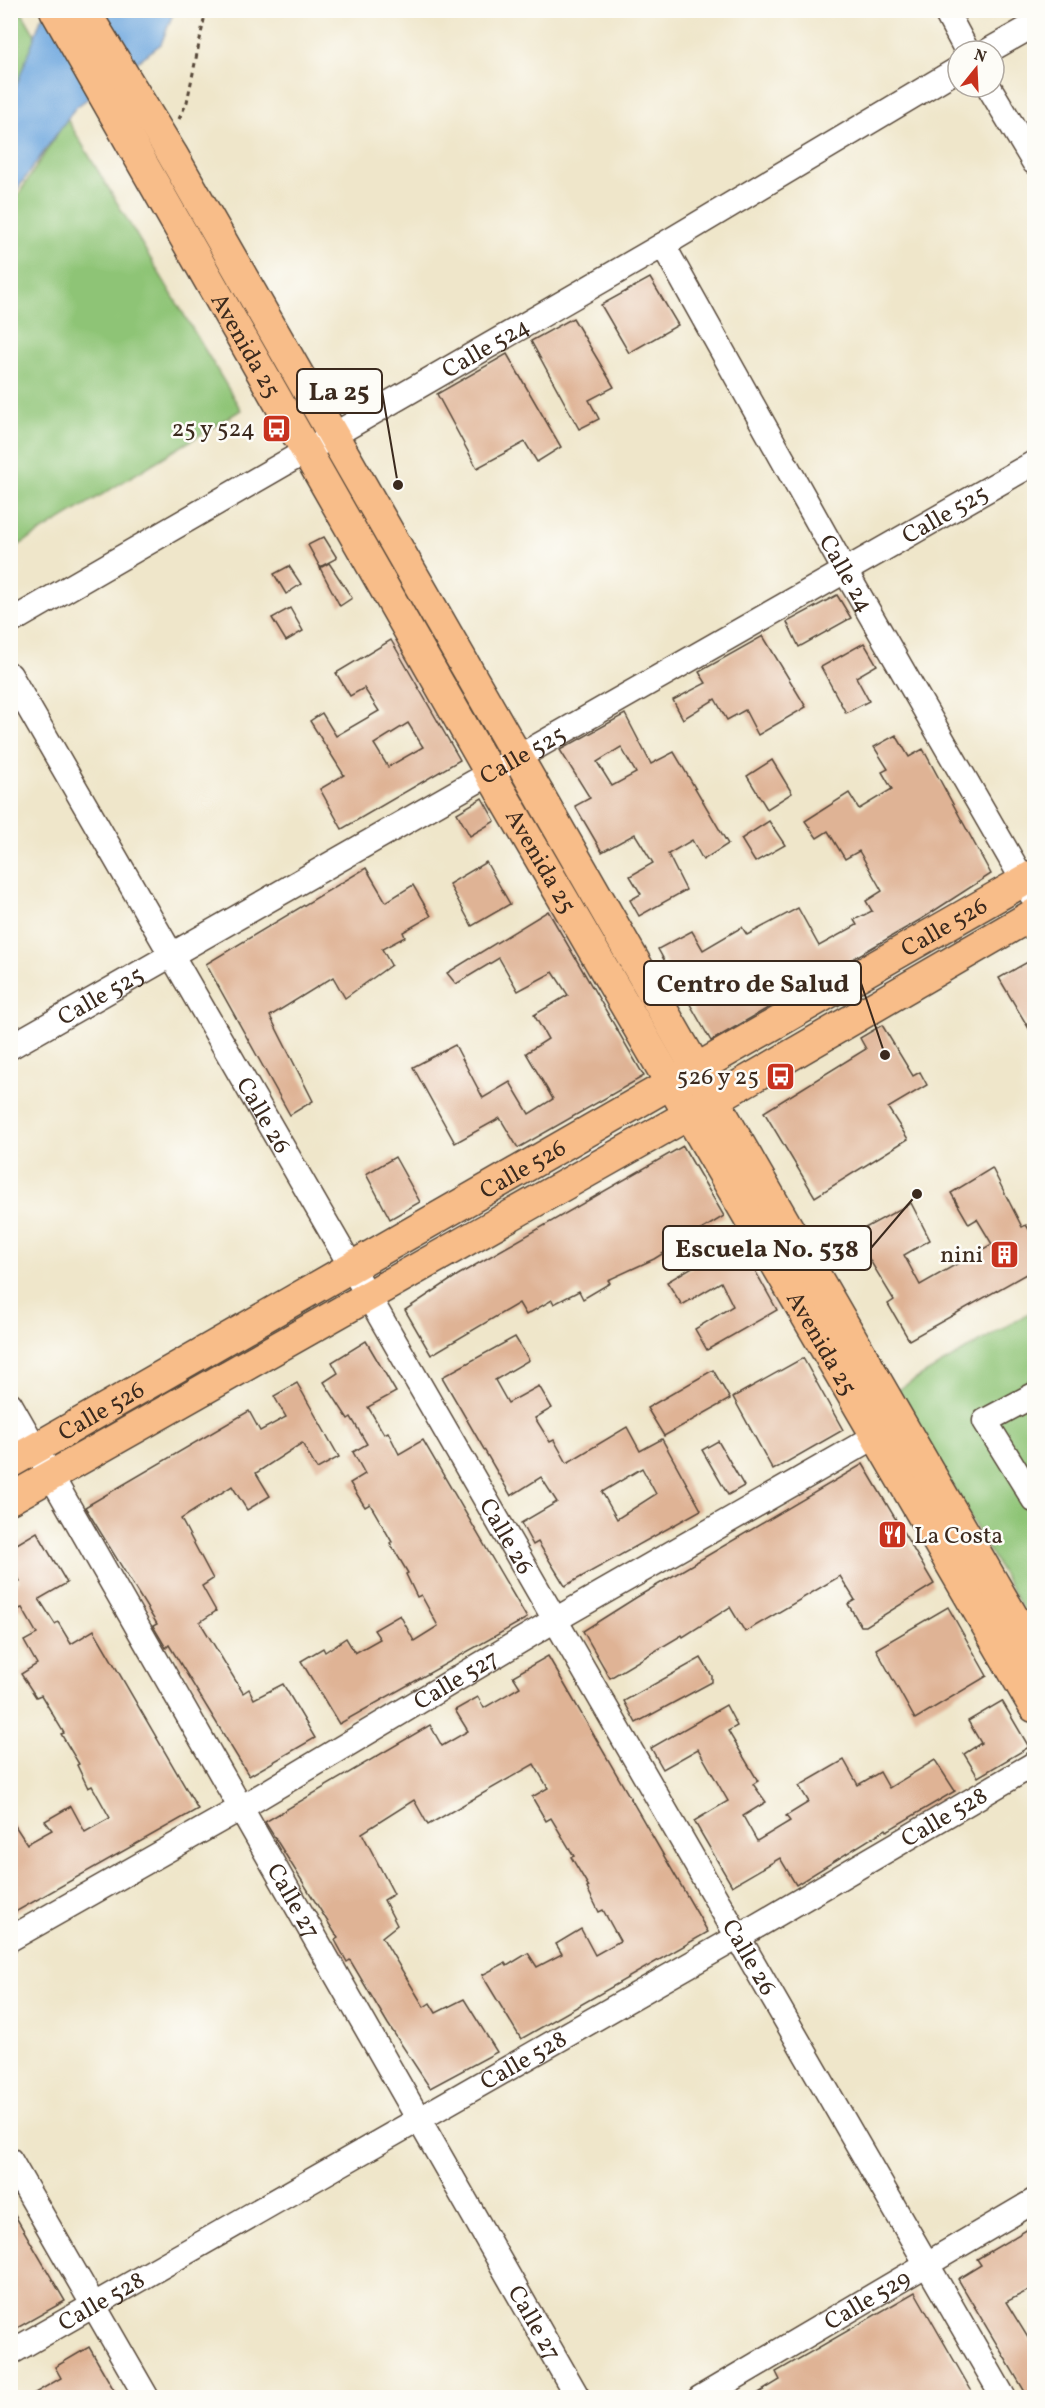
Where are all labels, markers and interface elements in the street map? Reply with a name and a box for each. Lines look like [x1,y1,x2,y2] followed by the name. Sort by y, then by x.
[946,39,1006,99] north arrow
[971,44,989,69] text: N
[201,288,288,405] street label: Avenida 25
[436,310,537,388] street label: Calle 524
[297,369,382,413] callout: La 25
[308,375,370,411] text: La 25
[260,412,292,444] bus stop icon: 25 y 524
[171,413,255,447] place label: 25 y 524
[896,478,995,554] street label: Calle 525
[809,529,881,619] street label: Calle 24
[474,718,573,795] street label: Calle 525
[496,803,583,920] street label: Avenida 25
[895,890,995,967] street label: Calle 526
[52,959,151,1035] street label: Calle 525
[644,961,861,1005] callout: Centro de Salud
[657,967,850,1003] text: Centro de Salud
[764,1060,796,1092] bus stop icon: 526 y 25
[677,1061,759,1095] place label: 526 y 25
[227,1071,298,1161] street label: Calle 26
[474,1132,573,1209] street label: Calle 526
[663,1226,871,1270] callout: Escuela No. 538
[675,1232,859,1268] text: Escuela No. 538
[988,1238,1020,1270] building icon: nini
[940,1239,983,1273] place label: nini
[776,1286,864,1403] street label: Avenida 25
[52,1374,152,1451] street label: Calle 526
[469,1492,541,1582] street label: Calle 26
[877,1519,909,1551] restaurant icon: La Costa
[914,1520,1003,1554] place label: La Costa
[408,1642,506,1720] street label: Calle 527
[895,1780,994,1857] street label: Calle 528
[257,1858,327,1946] street label: Calle 27
[712,1913,783,2003] street label: Calle 26
[475,2023,574,2100] street label: Calle 528
[819,2262,918,2340] street label: Calle 529
[53,2264,152,2341] street label: Calle 528
[498,2279,568,2368] street label: Calle 27

